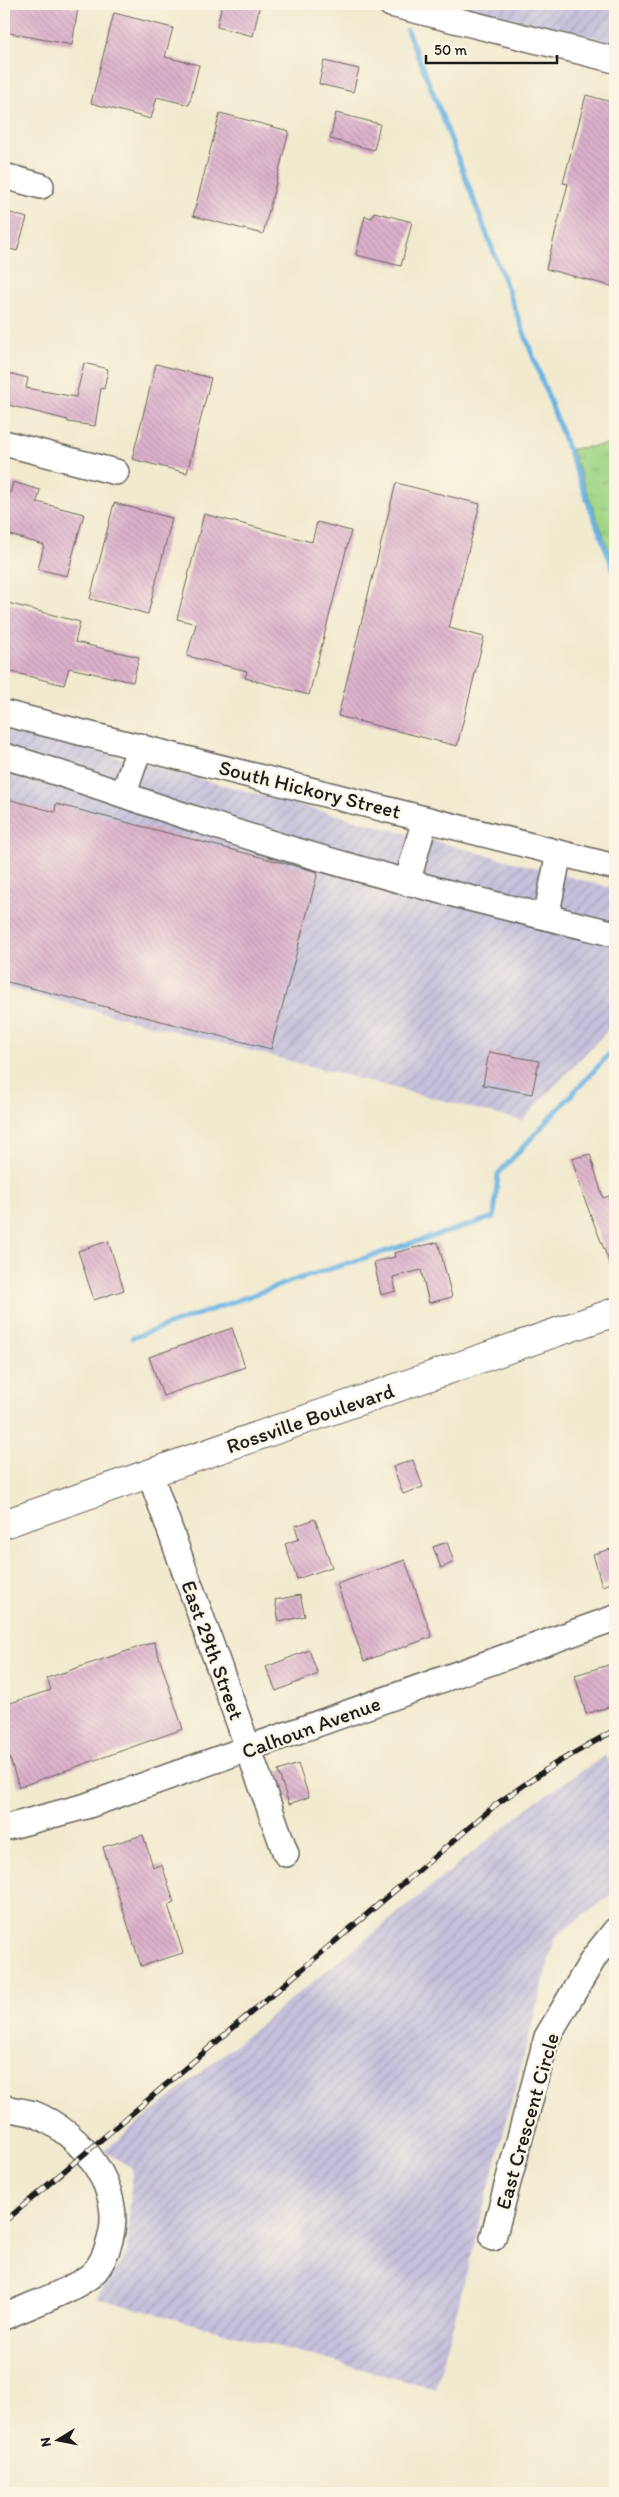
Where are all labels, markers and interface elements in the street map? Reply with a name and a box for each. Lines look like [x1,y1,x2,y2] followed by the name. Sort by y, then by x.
[426,32,558,64] scale bar
[434,41,467,59] text: 50 m
[216,754,404,824] street label: South Hickory Street
[223,1377,398,1458] street label: Rossville Boulevard
[176,1577,250,1723] street label: East 29th Street
[238,1690,384,1764] street label: Calhoun Avenue
[490,2030,564,2212] street label: East Crescent Circle
[32,2414,82,2464] north arrow
[36,2436,55,2448] text: N

